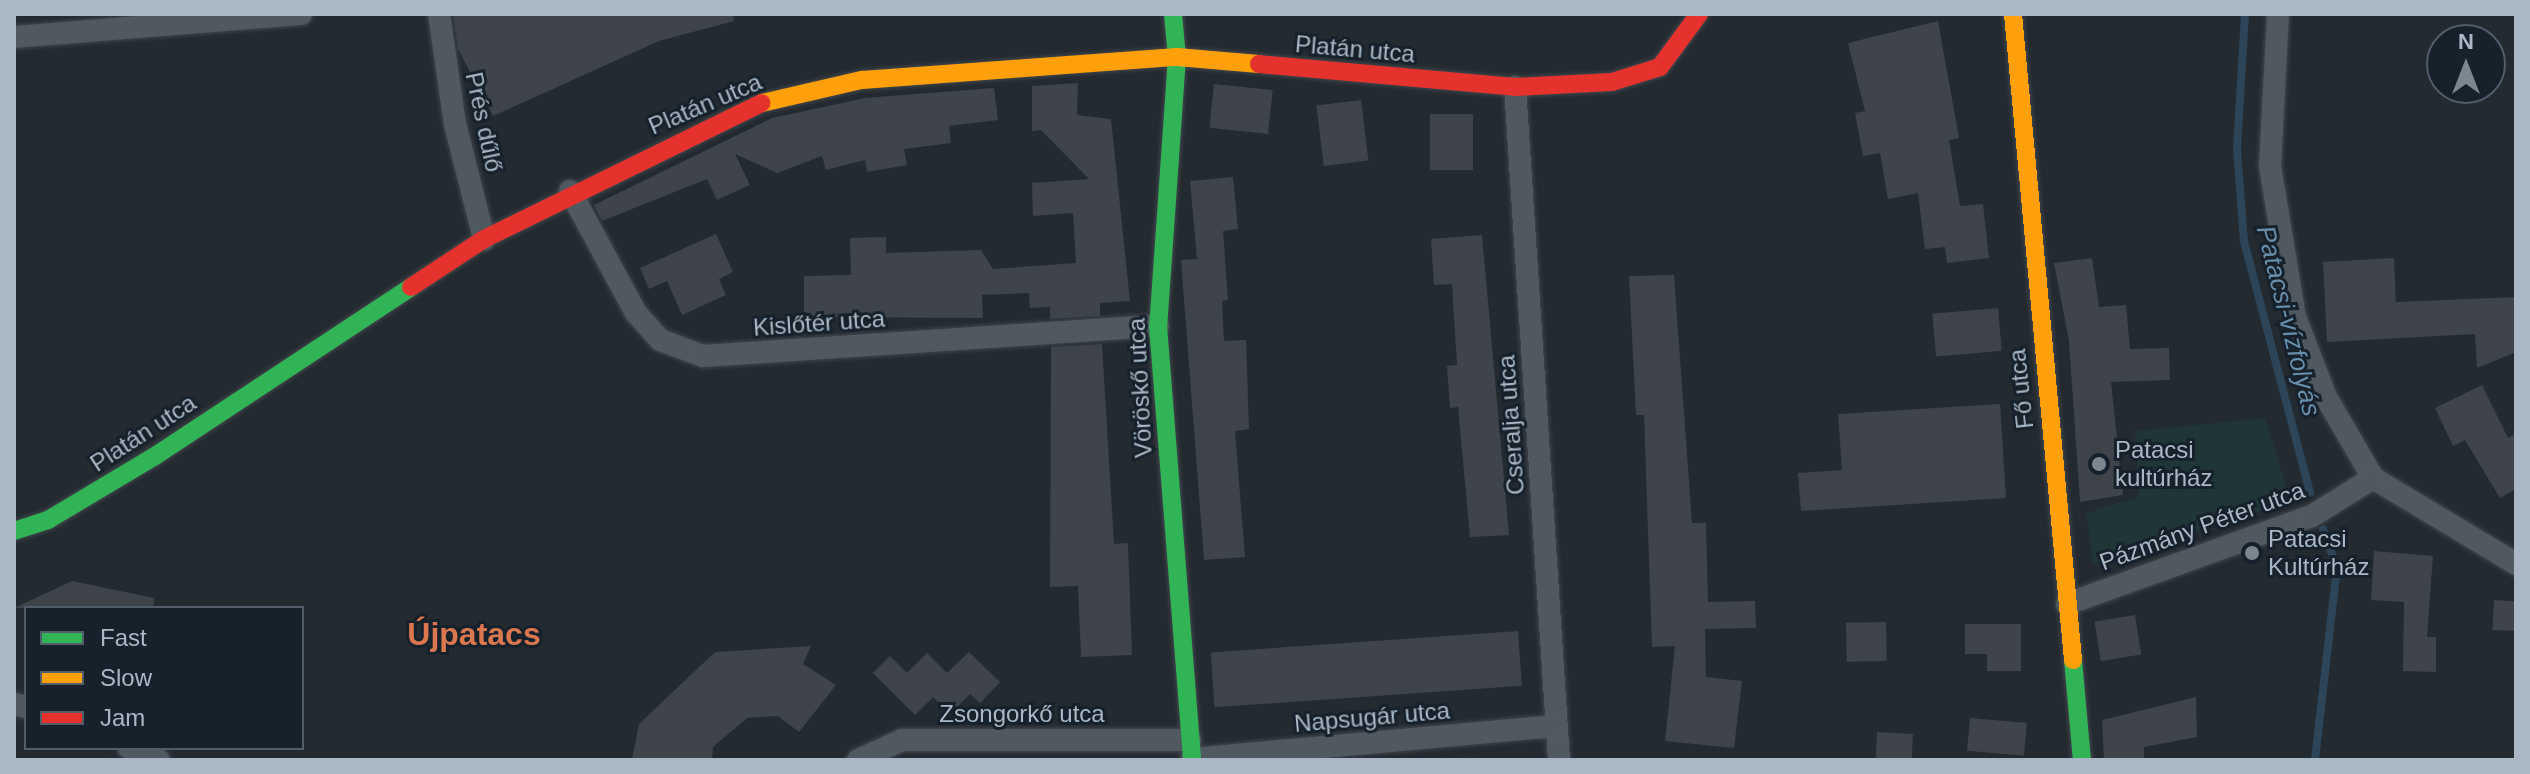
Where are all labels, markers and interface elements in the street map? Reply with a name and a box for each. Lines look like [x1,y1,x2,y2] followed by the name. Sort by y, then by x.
[2426,24,2506,104] north arrow
[1294,29,1416,69] street label: Platán utca
[2458,29,2474,54] text: N
[644,67,766,141] street label: Platán utca
[459,69,509,175] street label: Prés dűlő
[2249,223,2327,419] water label: Patacsi-vízfolyás
[752,304,886,342] street label: Kislőtér utca
[1122,317,1158,459] street label: Vöröskő utca
[2002,348,2040,430] street label: Fő utca
[1492,354,1530,496] street label: Cseralja utca
[85,388,201,478] street label: Platán utca
[2115,436,2212,492] place label: Patacsi kultúrház
[2090,455,2108,473] marker: Patacsi kultúrház
[2096,476,2308,576] street label: Pázmány Péter utca
[2268,525,2369,581] place label: Patacsi Kultúrház
[2243,544,2261,562] marker: Patacsi Kultúrház
[24,606,304,750] legend
[407,615,541,653] district label: Újpatacs
[100,624,147,651] text: Fast
[100,664,152,691] text: Slow
[1293,696,1451,738] street label: Napsugár utca
[939,700,1105,728] street label: Zsongorkő utca
[100,704,145,731] text: Jam

